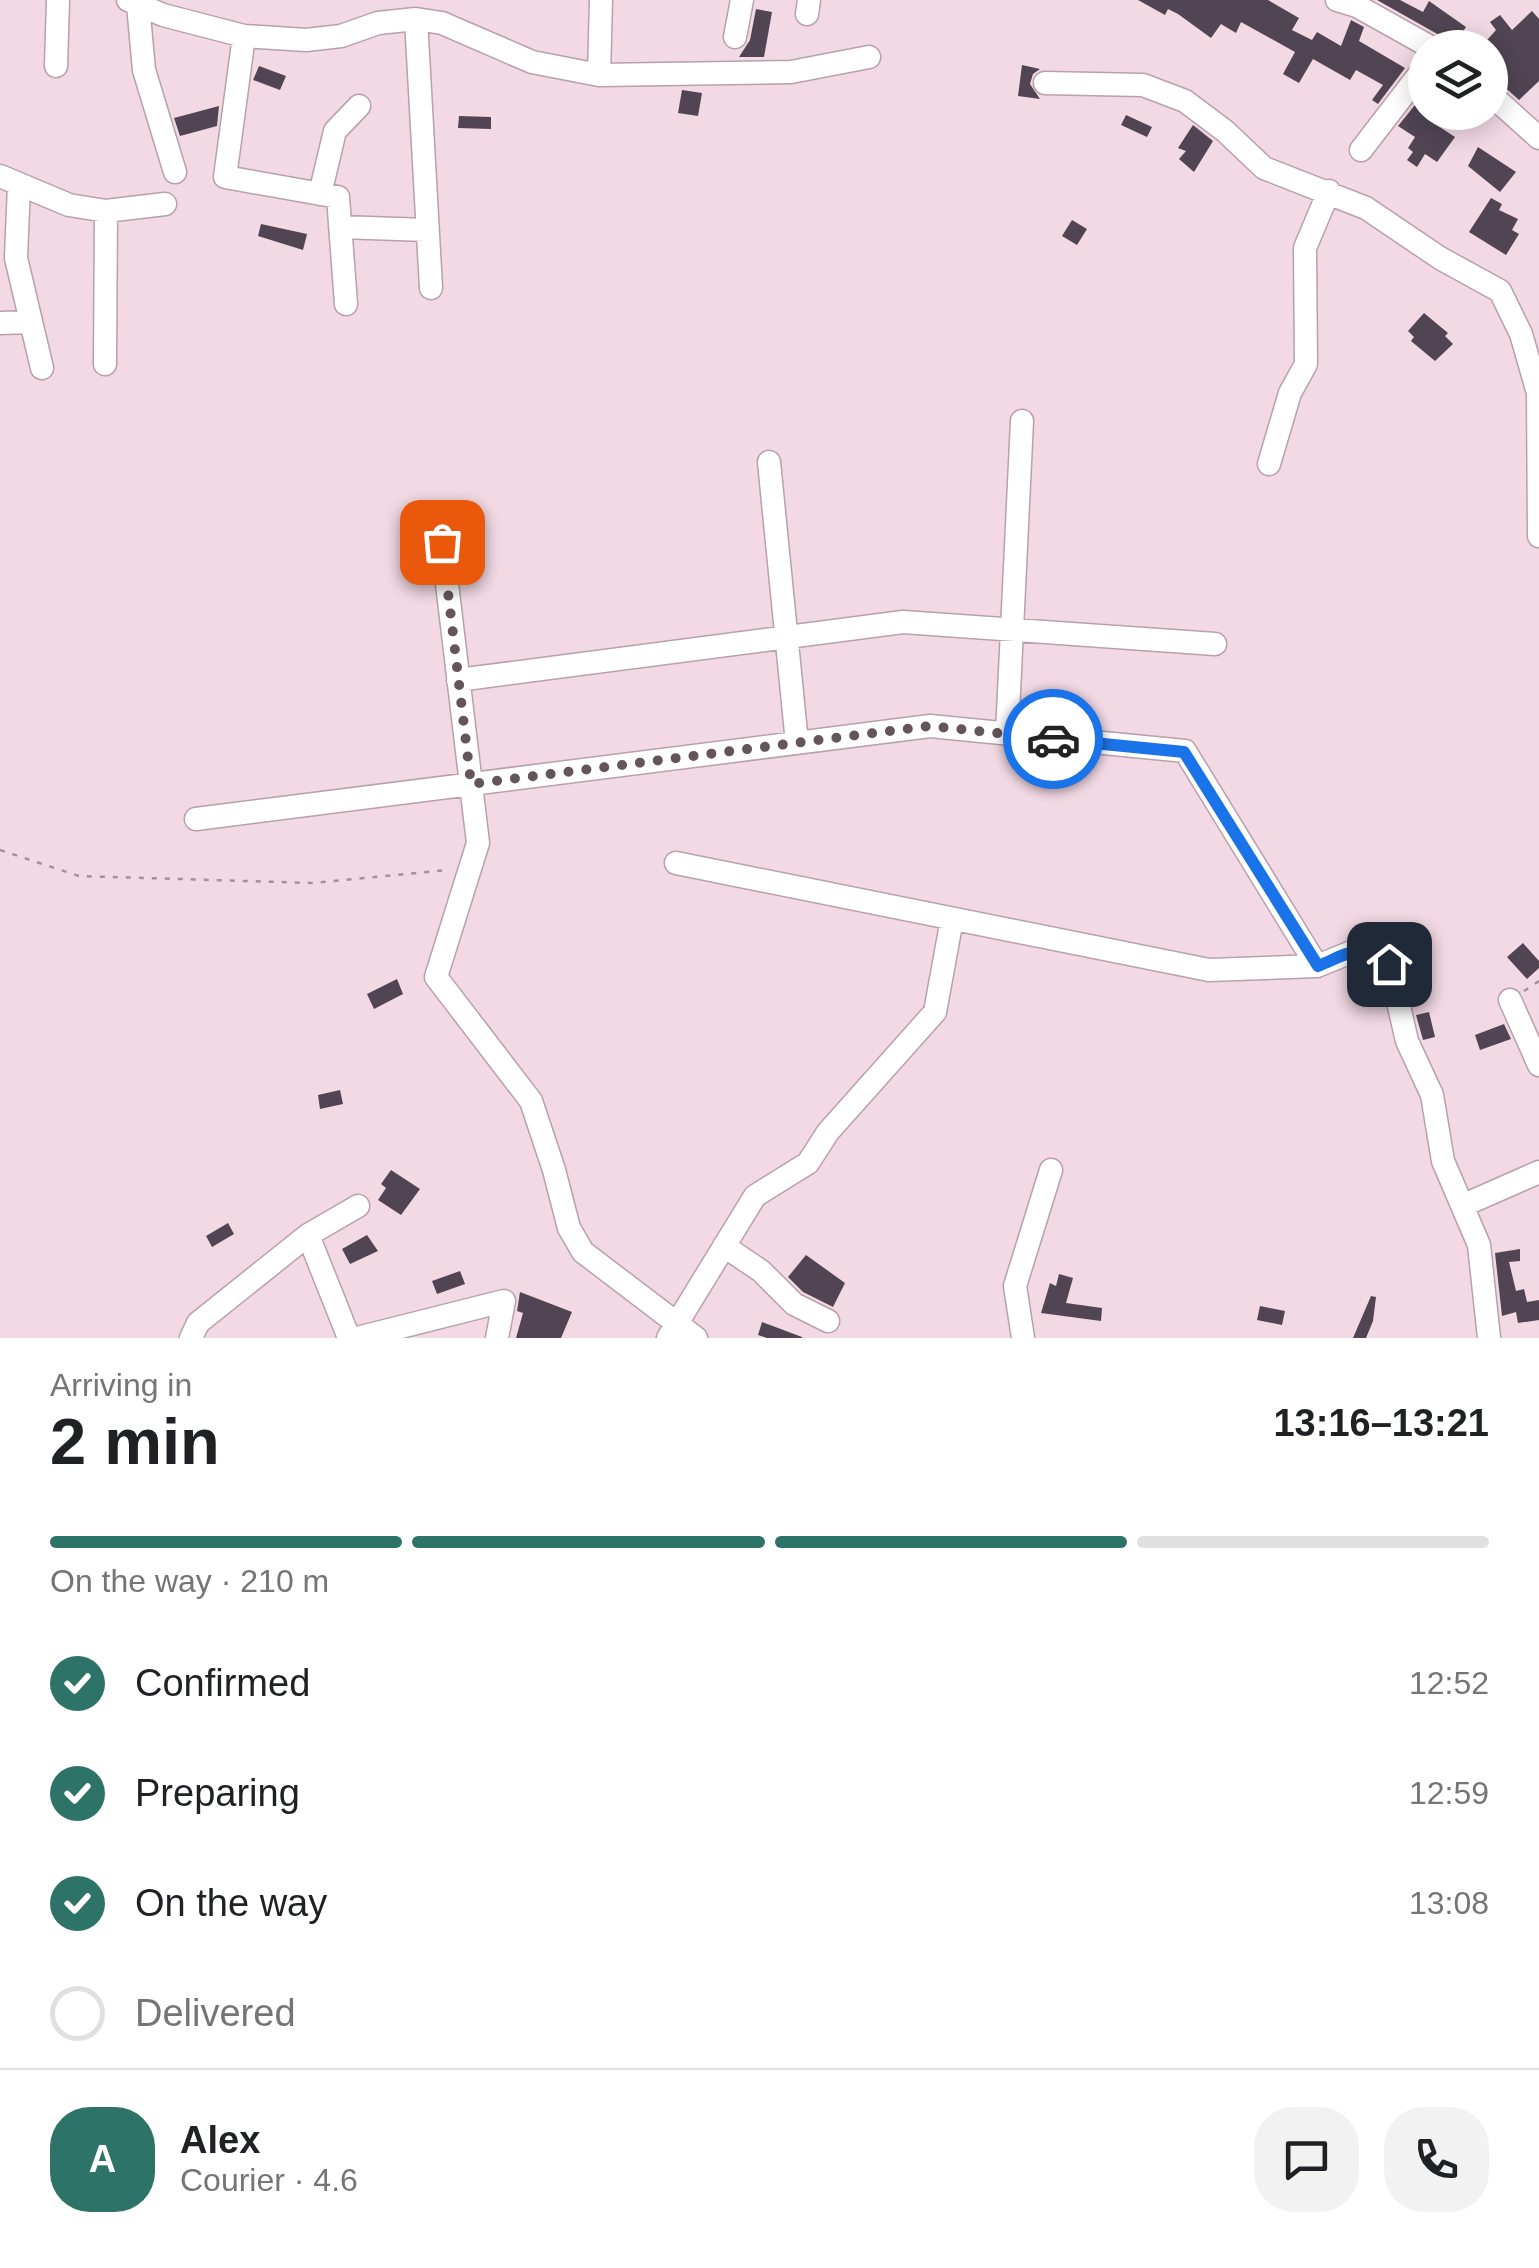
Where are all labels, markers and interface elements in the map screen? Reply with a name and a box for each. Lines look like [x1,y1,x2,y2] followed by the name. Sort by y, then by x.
[1408,30,1508,130] map controls
[1408,30,1508,130] button: layers
[400,500,485,585] pin
[415,515,470,570] icon: bag
[1003,689,1103,789] courier
[1026,712,1081,767] icon: car
[1347,922,1432,1007] pin
[1362,937,1417,992] icon: home
[50,1367,192,1403] text: Arriving in
[1273,1402,1489,1444] text: 13:16–13:21
[50,1405,220,1478] text: 2 min
[50,1563,329,1599] text: On the way · 210 m
[50,1656,105,1711] icon: check
[135,1662,310,1704] text: Confirmed
[1409,1665,1489,1701] text: 12:52
[50,1766,105,1821] icon: check
[135,1772,300,1814] text: Preparing
[1409,1775,1489,1811] text: 12:59
[50,1876,105,1931] icon: check
[135,1882,327,1924] text: On the way
[1409,1885,1489,1921] text: 13:08
[135,1992,296,2034] text: Delivered
[1254,2107,1359,2212] button: chat
[1384,2107,1489,2212] button: phone
[180,2119,260,2161] text: Alex
[89,2138,116,2180] text: A
[180,2162,358,2198] text: Courier · 4.6

